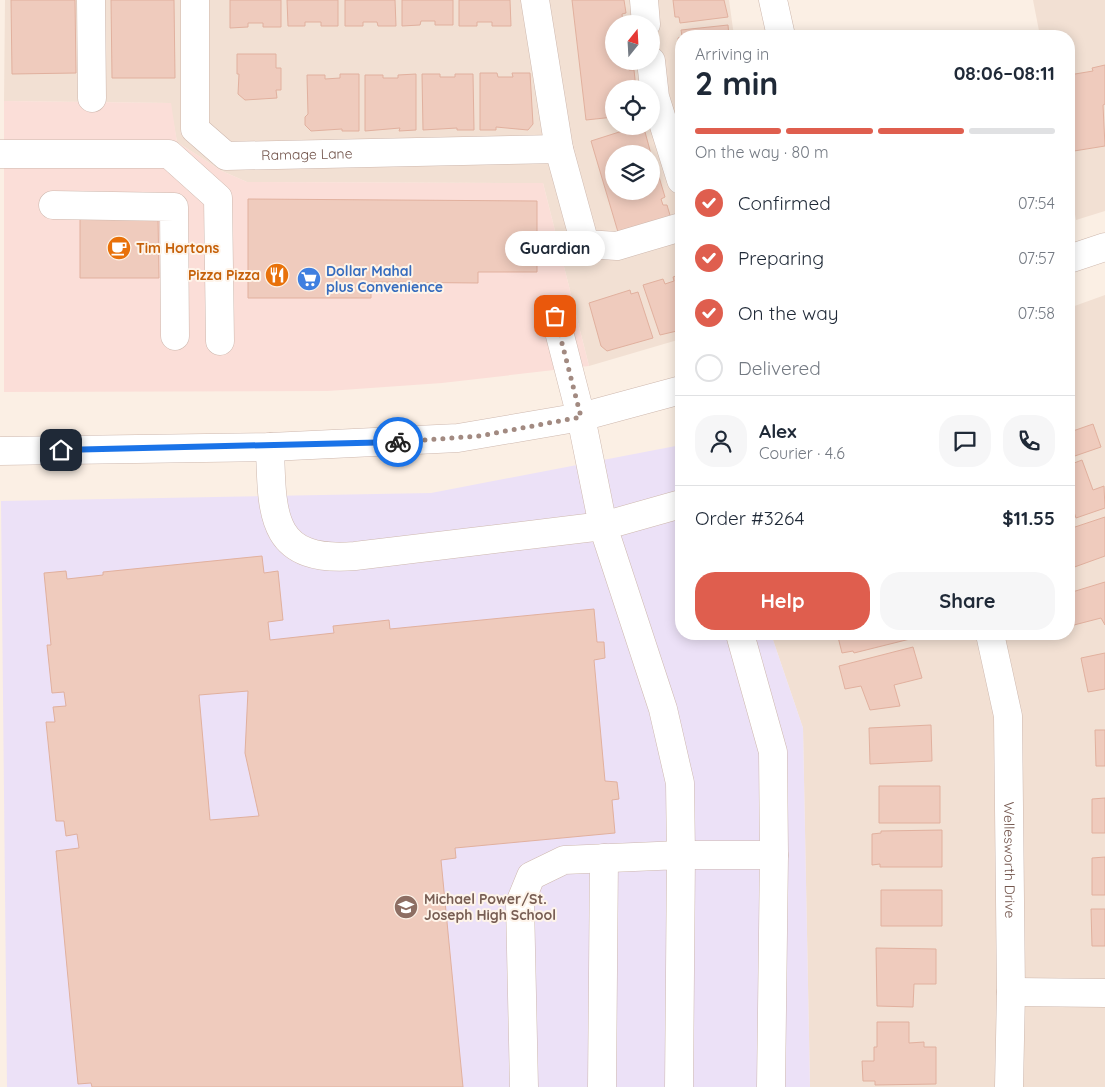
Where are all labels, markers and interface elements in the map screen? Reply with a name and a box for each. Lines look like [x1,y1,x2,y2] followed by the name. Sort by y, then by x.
[605,15,660,70] north arrow
[605,15,660,200] map controls
[695,44,769,64] text: Arriving in
[954,61,1055,85] text: 08:06–08:11
[695,63,778,103] text: 2 min
[605,80,660,135] button: locate
[695,142,829,162] text: On the way · 80 m
[261,144,353,164] street label: Ramage Lane
[605,145,660,200] button: layers
[695,189,723,217] icon: check
[738,191,831,215] text: Confirmed
[1018,193,1055,213] text: 07:54
[505,231,605,266] callout: Guardian
[106,235,132,261] cafe icon: Tim Hortons
[520,238,590,258] text: Guardian
[136,239,220,257] place label: Tim Hortons
[695,244,723,272] icon: check
[738,246,824,270] text: Preparing
[1018,248,1055,268] text: 07:57
[264,262,290,288] restaurant icon: Pizza Pizza
[326,262,443,296] place label: Dollar Mahal plus Convenience
[188,266,260,284] place label: Pizza Pizza
[296,266,322,292] supermarket icon: Dollar Mahal plus Convenience
[534,295,576,337] pin
[695,299,723,327] icon: check
[738,301,839,325] text: On the way
[541,302,569,330] icon: bag
[1018,303,1055,323] text: 07:58
[738,356,821,380] text: Delivered
[695,415,747,467] button: person
[939,415,991,467] button: chat
[1003,415,1055,467] button: phone
[373,417,423,467] courier
[759,419,797,443] text: Alex
[384,428,412,456] icon: bike
[40,429,82,471] pin
[47,436,75,464] icon: home
[759,443,845,463] text: Courier · 4.6
[695,506,805,530] text: Order #3264
[1002,506,1055,530] text: $11.55
[695,572,870,630] button: Help
[880,572,1055,630] button: Share
[1000,802,1019,919] street label: Wellesworth Drive
[424,890,556,924] place label: Michael Power/St. Joseph High School
[393,894,419,920] school or university icon: Michael Power/St. Joseph High School

